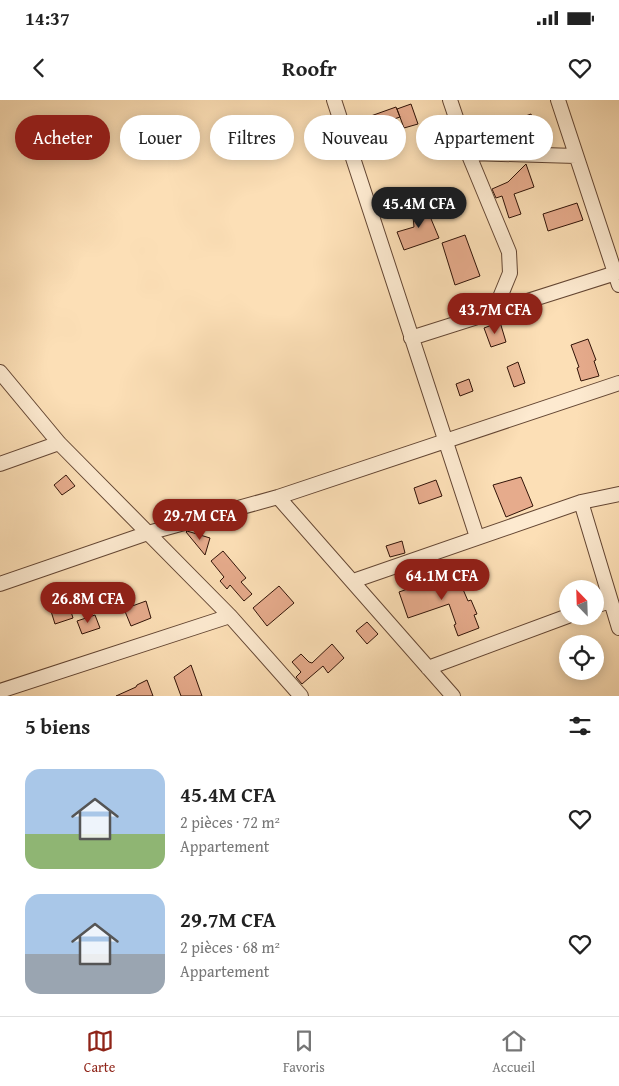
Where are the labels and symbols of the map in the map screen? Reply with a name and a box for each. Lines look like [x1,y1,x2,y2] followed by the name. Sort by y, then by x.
[362,186,476,229] pin: 45.4M CFA
[438,292,552,335] pin: 43.7M CFA
[143,498,257,541] pin: 29.7M CFA
[385,558,499,601] pin: 64.1M CFA
[559,580,604,625] north arrow
[31,582,145,624] pin: 26.8M CFA

